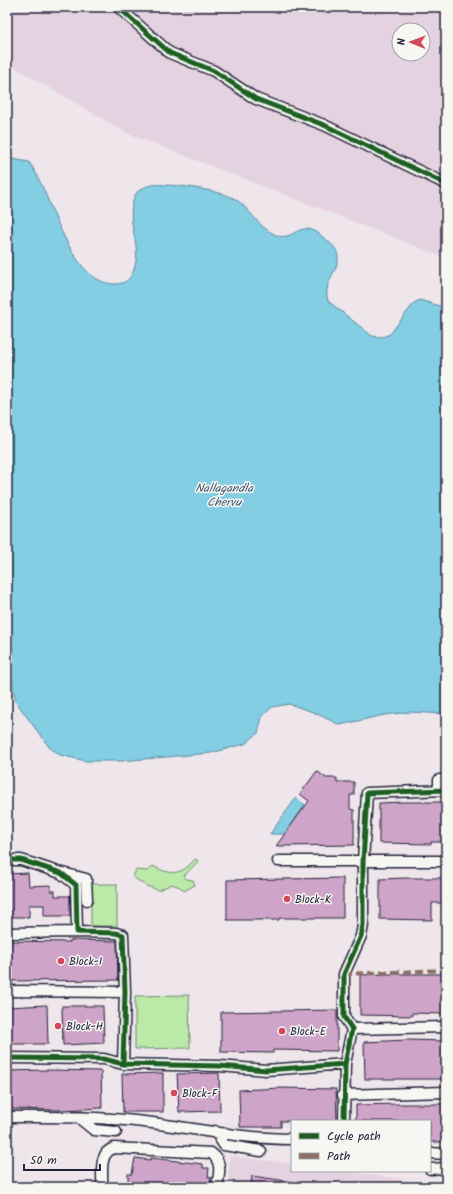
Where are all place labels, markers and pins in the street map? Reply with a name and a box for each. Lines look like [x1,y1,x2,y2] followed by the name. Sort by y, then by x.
[295,891,332,909] place label: Block-K
[282,894,292,904] marker: Block-K
[69,953,102,971] place label: Block-I
[56,956,66,966] marker: Block-I
[66,1018,103,1036] place label: Block-H
[53,1021,63,1031] marker: Block-H
[290,1023,327,1041] place label: Block-E
[277,1026,287,1036] marker: Block-E
[182,1085,219,1103] place label: Block-F
[169,1088,179,1098] marker: Block-F

